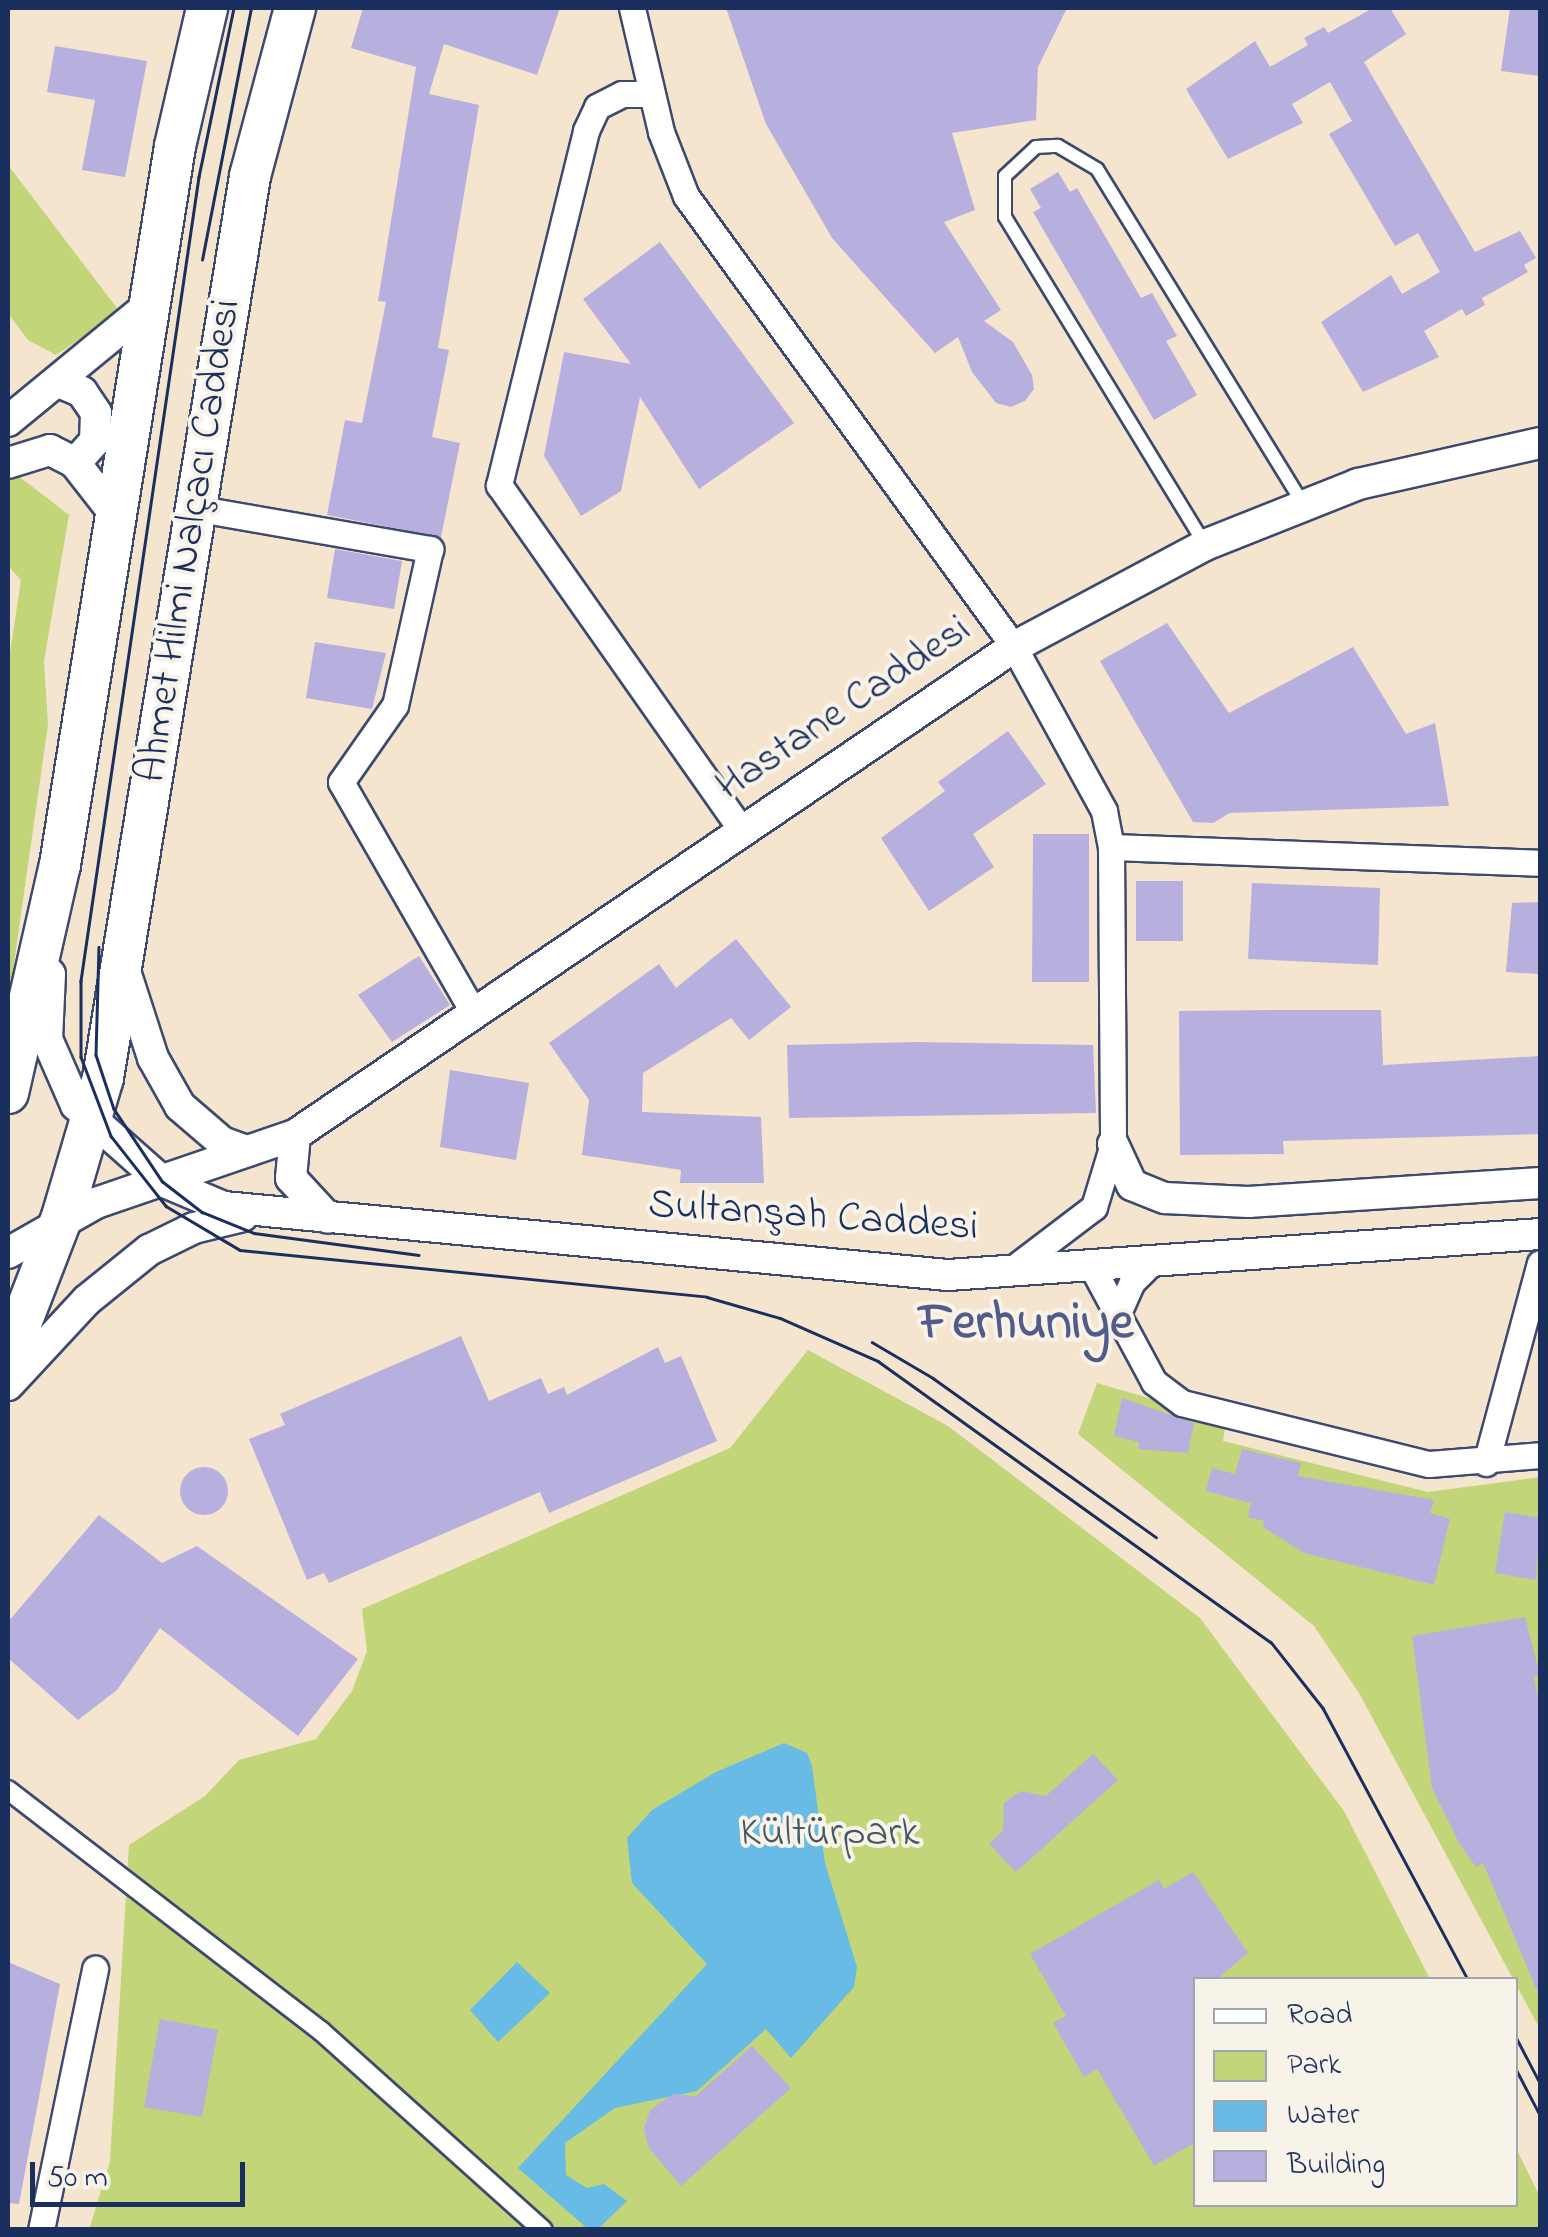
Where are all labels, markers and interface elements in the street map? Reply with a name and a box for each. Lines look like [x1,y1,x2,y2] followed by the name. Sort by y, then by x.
[127,296,253,786] street label: Ahmet Hilmi Nalçacı Caddesi
[707,605,981,813] street label: Hastane Caddesi
[646,1180,980,1254] street label: Sultanşah Caddesi
[919,1294,1133,1356] district label: Ferhuniye
[740,1809,920,1859] park label: Kültürpark
[1193,1977,1518,2207] legend
[1287,1994,1352,2038] text: Road
[1287,2044,1341,2088] text: Park
[1287,2094,1359,2138] text: Water
[35,2142,250,2204] scale bar
[1287,2144,1385,2188] text: Building
[47,2157,108,2201] text: 50 m

